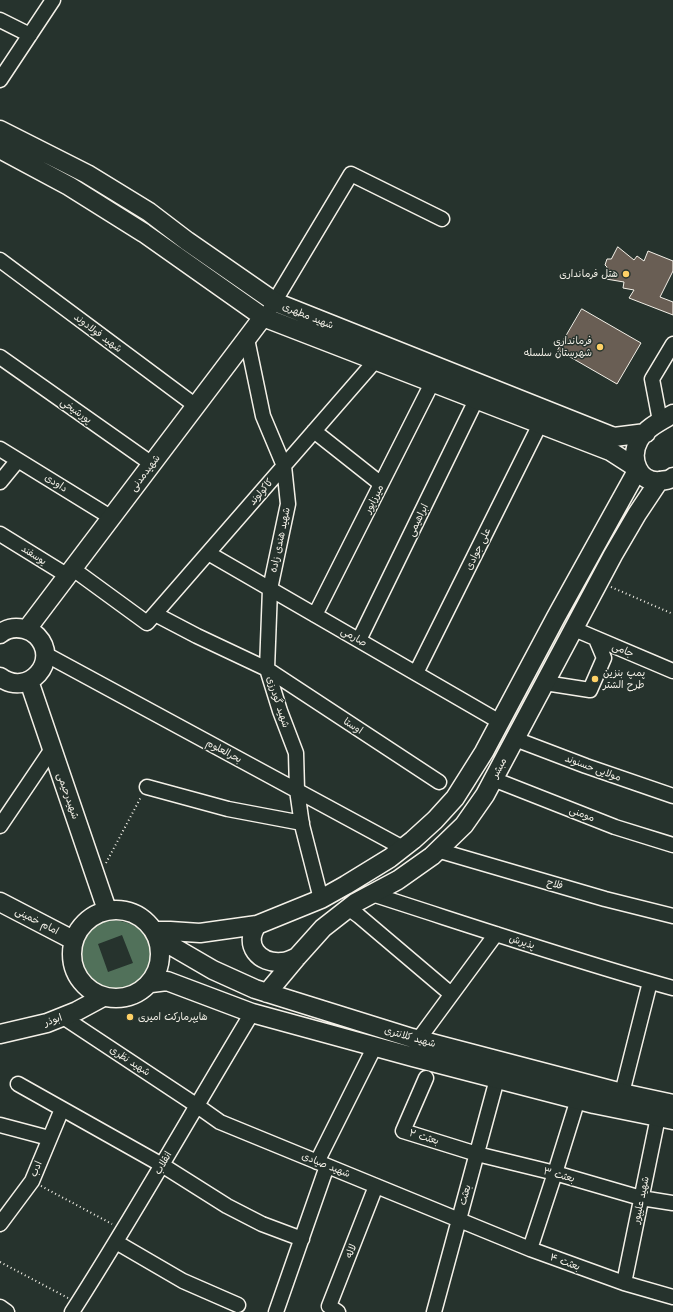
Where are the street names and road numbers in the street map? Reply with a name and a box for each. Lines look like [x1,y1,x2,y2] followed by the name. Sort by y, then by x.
[281,300,335,332] street label: شهید مطهری
[72,311,124,355] street label: شهید فولادوند
[58,396,94,426] street label: پورشیخی
[127,452,163,494] street label: شهیدمدنی
[42,471,70,495] street label: داودی
[246,476,276,508] street label: کاکولوند
[362,483,386,515] street label: میرزاپور
[405,502,431,538] street label: ابراهیمی
[267,506,293,574] street label: شهید هندی زاده
[463,526,493,572] street label: علی جوادی
[19,543,49,567] street label: یوسفند
[339,625,369,649] street label: صارمی
[610,640,636,660] street label: جامی
[264,675,292,729] street label: شهید گودرزی
[341,715,365,737] street label: اوستا
[204,737,244,765] street label: بحرالعلوم
[563,752,623,784] street label: مولایی حسنوند
[489,756,509,780] street label: مبشر
[54,771,82,821] street label: شهیدرحیمی
[568,804,596,824] street label: مومنی
[545,876,565,892] street label: فلاح
[13,905,61,937] street label: امام خمینی
[508,932,536,952] street label: پذیرش
[42,1011,64,1029] street label: ابوذر
[383,1024,437,1050] street label: شهید کلانتری
[107,1043,153,1079] street label: شهید نظری
[408,1127,440,1147] street label: بعثت ۲
[152,1149,174,1177] street label: انقلاب
[300,1150,352,1180] street label: شهید صیادی
[27,1159,45,1179] street label: ادب
[542,1165,576,1185] street label: بعثت ۳
[630,1175,652,1225] street label: شهید علیپور
[457,1183,473,1207] street label: بعثت
[343,1242,359,1260] street label: لاله
[548,1251,582,1273] street label: بعثت ۴

